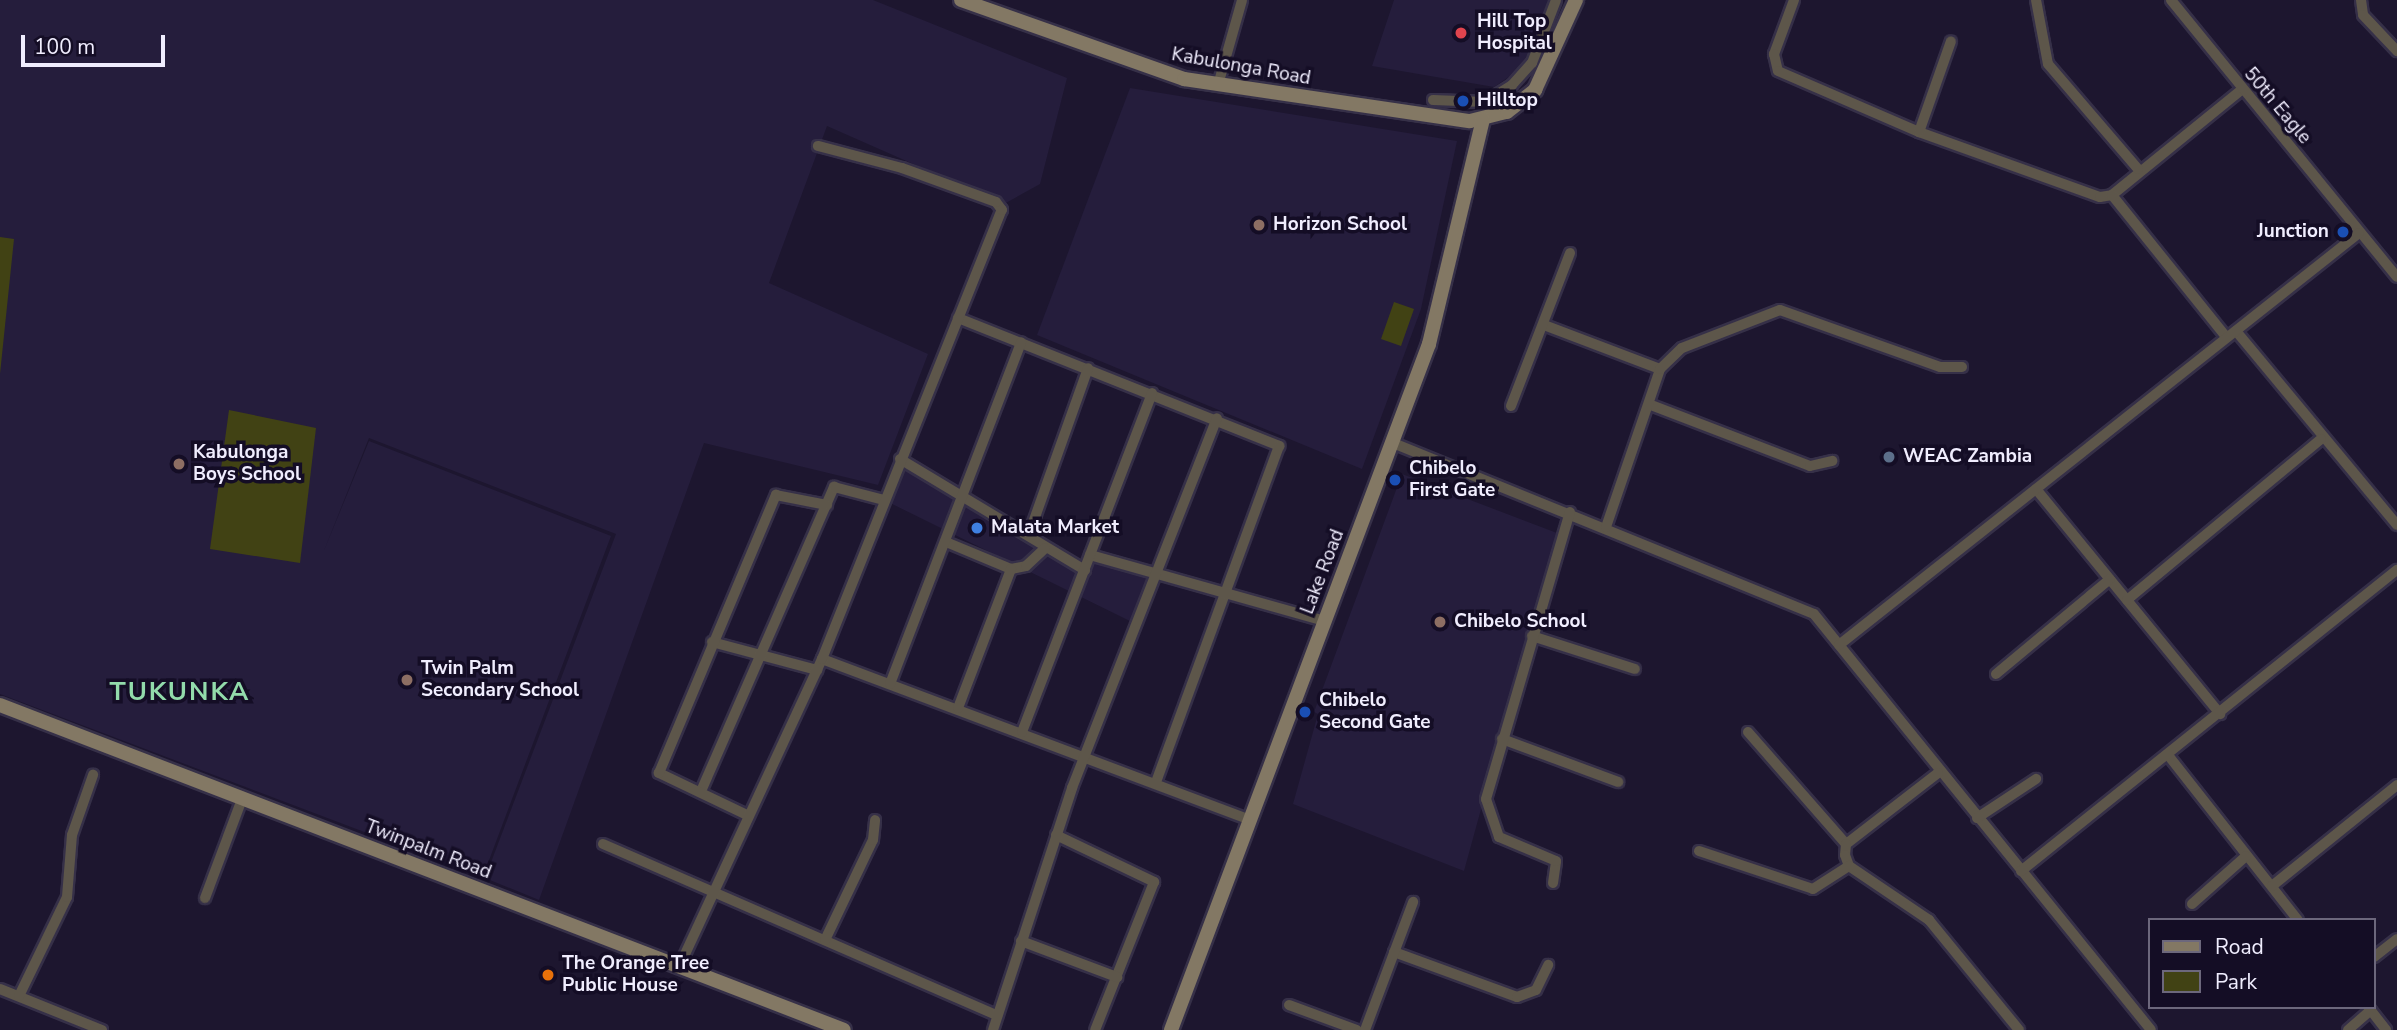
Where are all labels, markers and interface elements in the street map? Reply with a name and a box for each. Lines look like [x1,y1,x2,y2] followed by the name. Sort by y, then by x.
[1477,11,1552,55] place label: Hill Top Hospital
[24,21,168,65] scale bar
[1451,23,1471,43] marker: Hill Top Hospital
[34,33,95,61] text: 100 m
[1170,44,1312,90] street label: Kabulonga Road
[2238,63,2316,149] street label: 50th Eagle
[1477,90,1538,112] place label: Hilltop
[1455,93,1471,109] marker: Hilltop
[1273,214,1407,236] place label: Horizon School
[1251,217,1267,233] marker: Horizon School
[2257,221,2329,243] place label: Junction
[2335,224,2351,240] marker: Junction
[193,442,301,486] place label: Kabulonga Boys School
[1903,446,2032,468] place label: WEAC Zambia
[1881,449,1897,465] marker: WEAC Zambia
[171,456,187,472] marker: Kabulonga Boys School
[1409,458,1495,502] place label: Chibelo First Gate
[1387,472,1403,488] marker: Chibelo First Gate
[991,517,1119,539] place label: Malata Market
[969,520,985,536] marker: Malata Market
[1296,526,1350,618] street label: Lake Road
[1454,611,1587,633] place label: Chibelo School
[1432,614,1448,630] marker: Chibelo School
[421,658,579,702] place label: Twin Palm Secondary School
[399,672,415,688] marker: Twin Palm Secondary School
[110,676,250,708] district label: TUKUNKA
[1319,690,1431,734] place label: Chibelo Second Gate
[1297,704,1313,720] marker: Chibelo Second Gate
[362,815,494,885] street label: Twinpalm Road
[2148,918,2376,1009] legend
[2215,933,2264,961] text: Road
[562,953,709,997] place label: The Orange Tree Public House
[540,967,556,983] marker: The Orange Tree Public House
[2215,968,2257,996] text: Park

